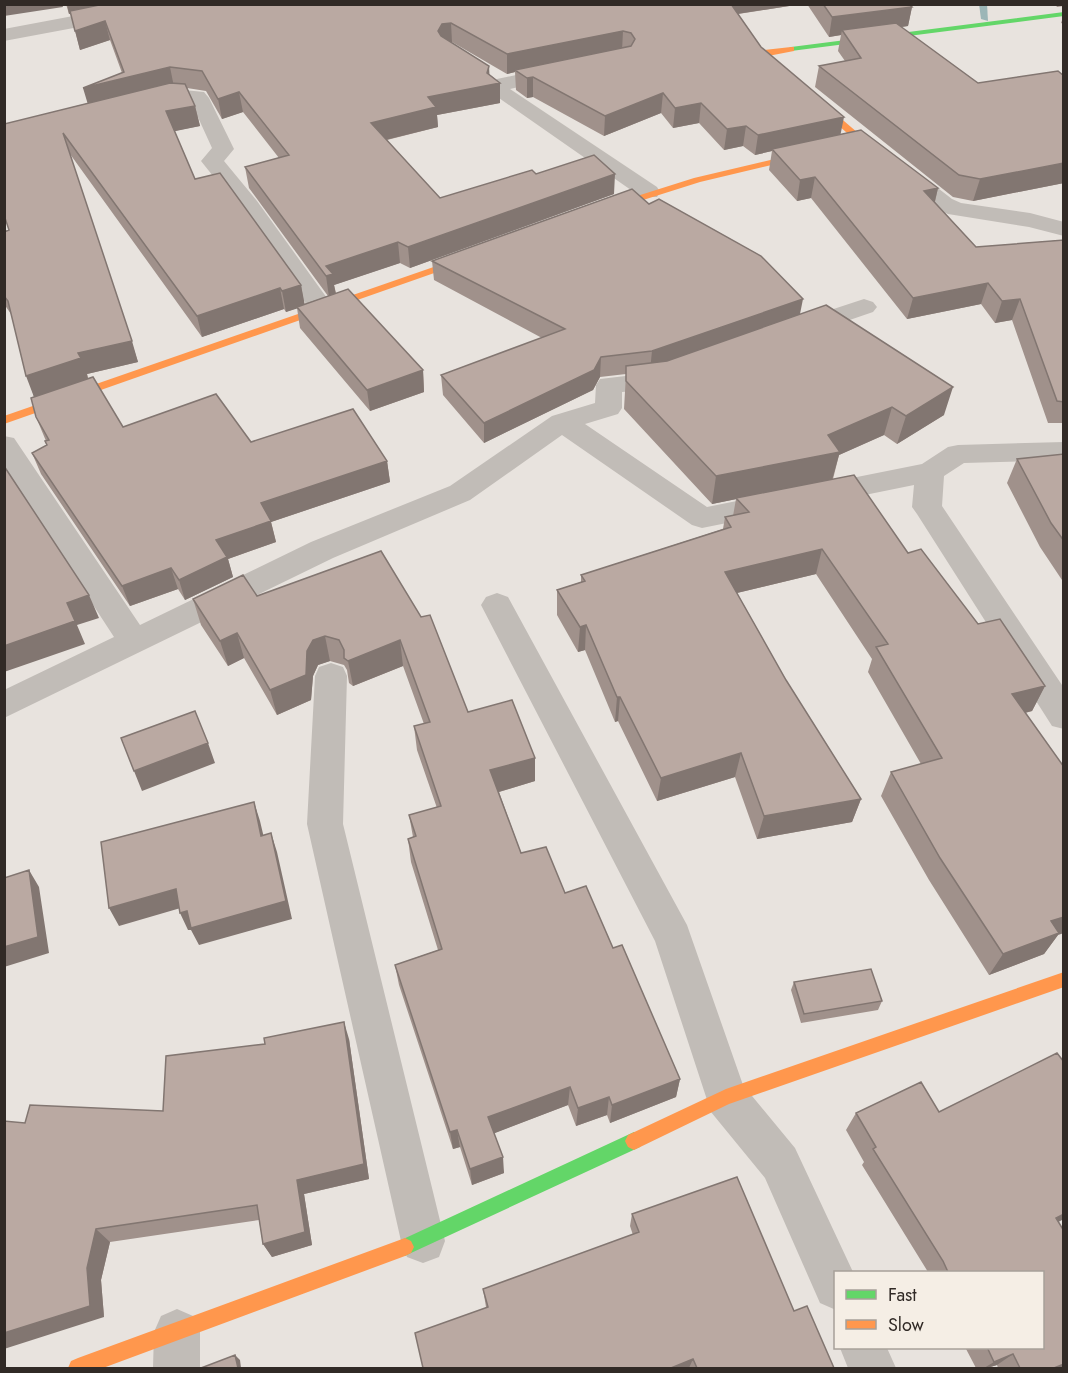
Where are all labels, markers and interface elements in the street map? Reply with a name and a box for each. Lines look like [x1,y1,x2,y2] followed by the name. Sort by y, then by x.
[834,1271,1044,1349] legend
[888,1282,917,1308] text: Fast
[888,1312,925,1338] text: Slow

